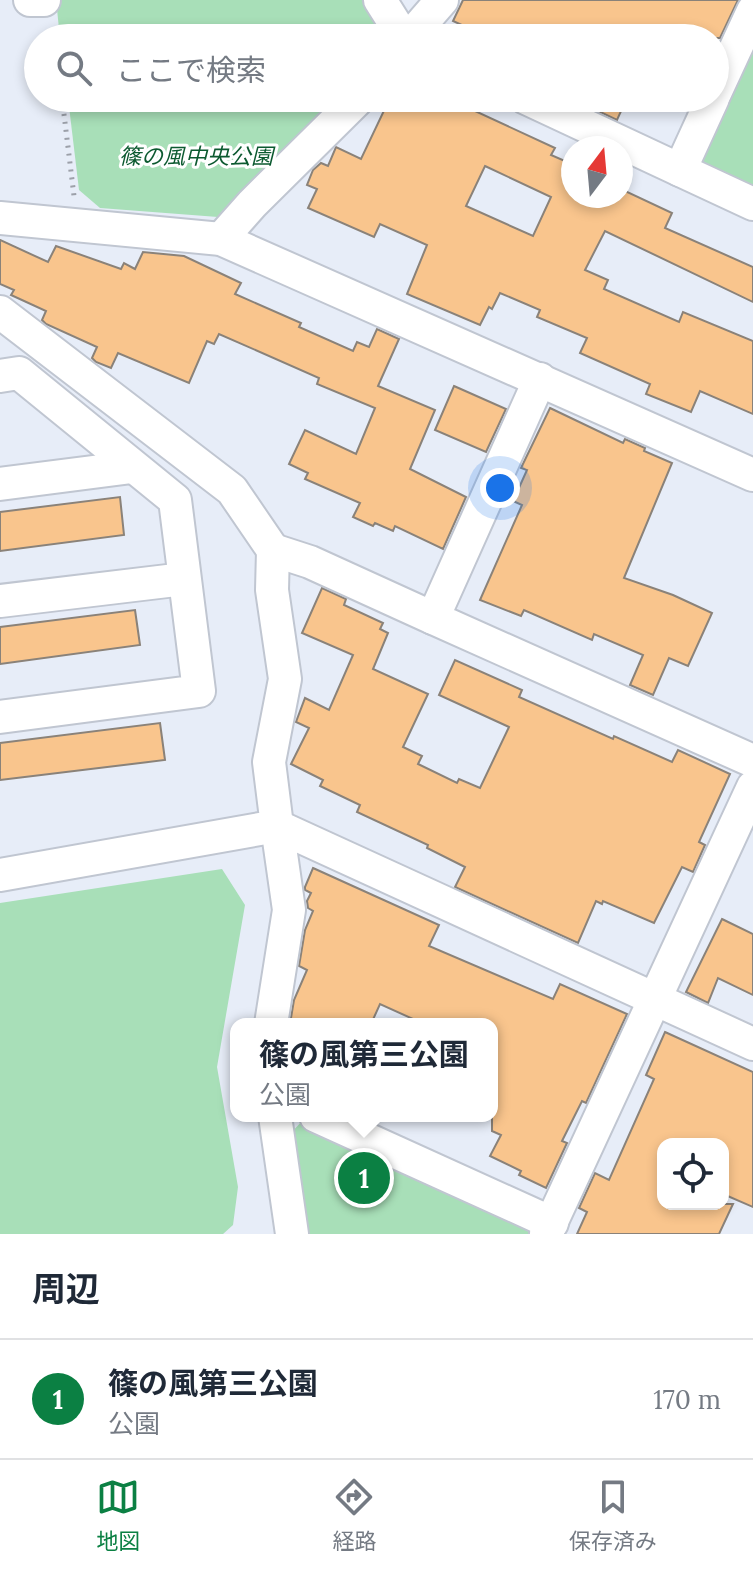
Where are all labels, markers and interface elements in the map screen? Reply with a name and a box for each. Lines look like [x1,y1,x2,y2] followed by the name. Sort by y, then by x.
[24,24,729,112] search box
[52,46,96,90] icon: search
[116,51,266,89] text: ここで検索
[561,136,633,208] north arrow
[119,142,276,170] park label: 篠の風中央公園
[480,468,520,508] your location
[230,1018,498,1122] popup
[259,1035,469,1073] text: 篠の風第三公園
[259,1078,311,1111] text: 公園
[657,1138,729,1210] map controls
[657,1138,729,1210] button: locate
[338,1148,390,1208] pin: 1
[32,1267,100,1310] text: 周辺
[108,1364,318,1402] text: 篠の風第三公園
[53,1383,63,1416] text: 1
[653,1383,721,1416] text: 170 m
[108,1407,160,1440] text: 公園
[96,1475,140,1555] tab: 地図
[332,1475,377,1555] tab: 経路
[569,1475,657,1555] tab: 保存済み

